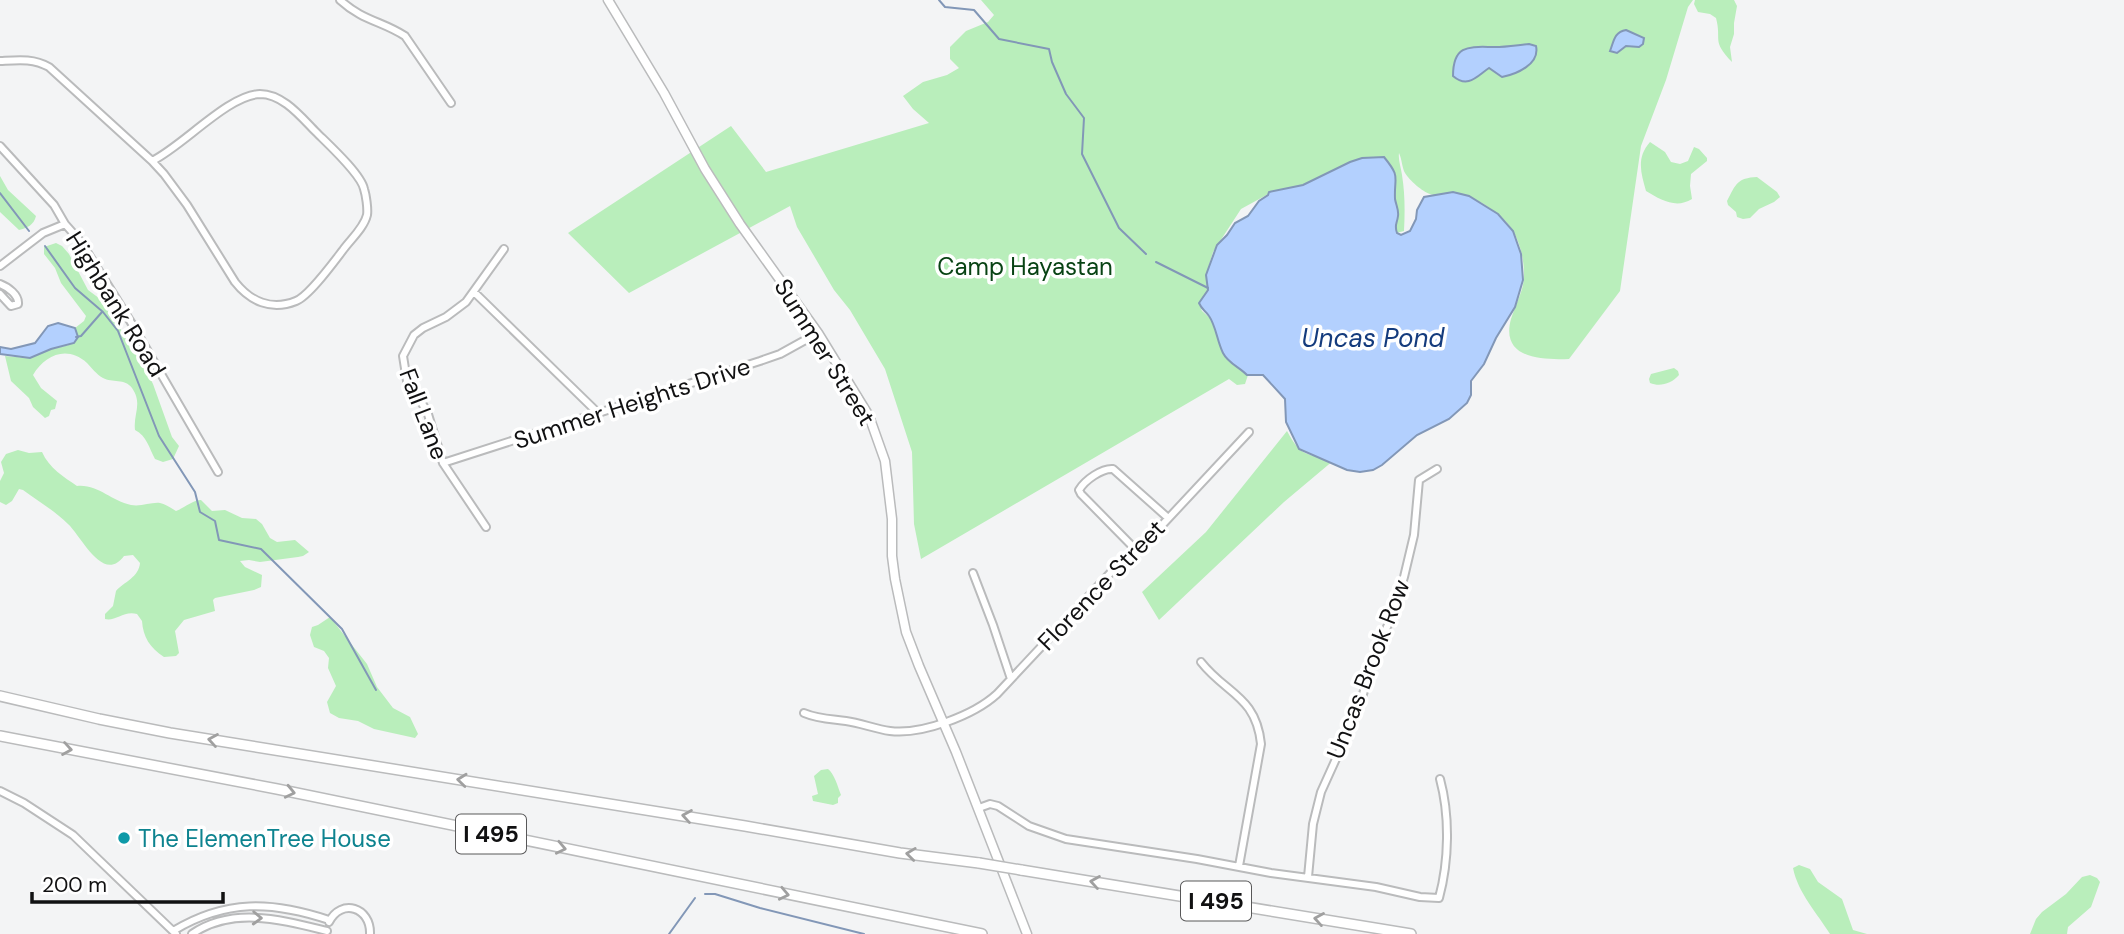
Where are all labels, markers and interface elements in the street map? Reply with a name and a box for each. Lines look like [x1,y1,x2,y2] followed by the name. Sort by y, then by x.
[59,226,173,382] street label: Highbank Road
[937,251,1113,282] park label: Camp Hayastan
[768,273,882,431] street label: Summer Street
[1302,321,1445,355] water label: Uncas Pond
[510,350,754,456] street label: Summer Heights Drive
[392,364,456,464] street label: Fall Lane
[1031,513,1171,657] street label: Florence Street
[1319,575,1417,763] street label: Uncas Brook Row
[207,733,219,748] one-way arrow
[61,741,73,756] one-way arrow
[456,773,467,788] one-way arrow
[284,784,296,799] one-way arrow
[681,809,693,824] one-way arrow
[456,814,526,854] road number: I 495
[138,823,391,854] place label: The ElemenTree House
[116,830,132,846] marker: The ElemenTree House
[555,840,567,855] one-way arrow
[905,847,917,862] one-way arrow
[32,860,222,904] scale bar
[42,871,107,899] text: 200 m
[1089,875,1101,890] one-way arrow
[1181,882,1251,920] road number: I 495
[778,886,790,901] one-way arrow
[252,910,263,925] one-way arrow
[1313,912,1325,927] one-way arrow

